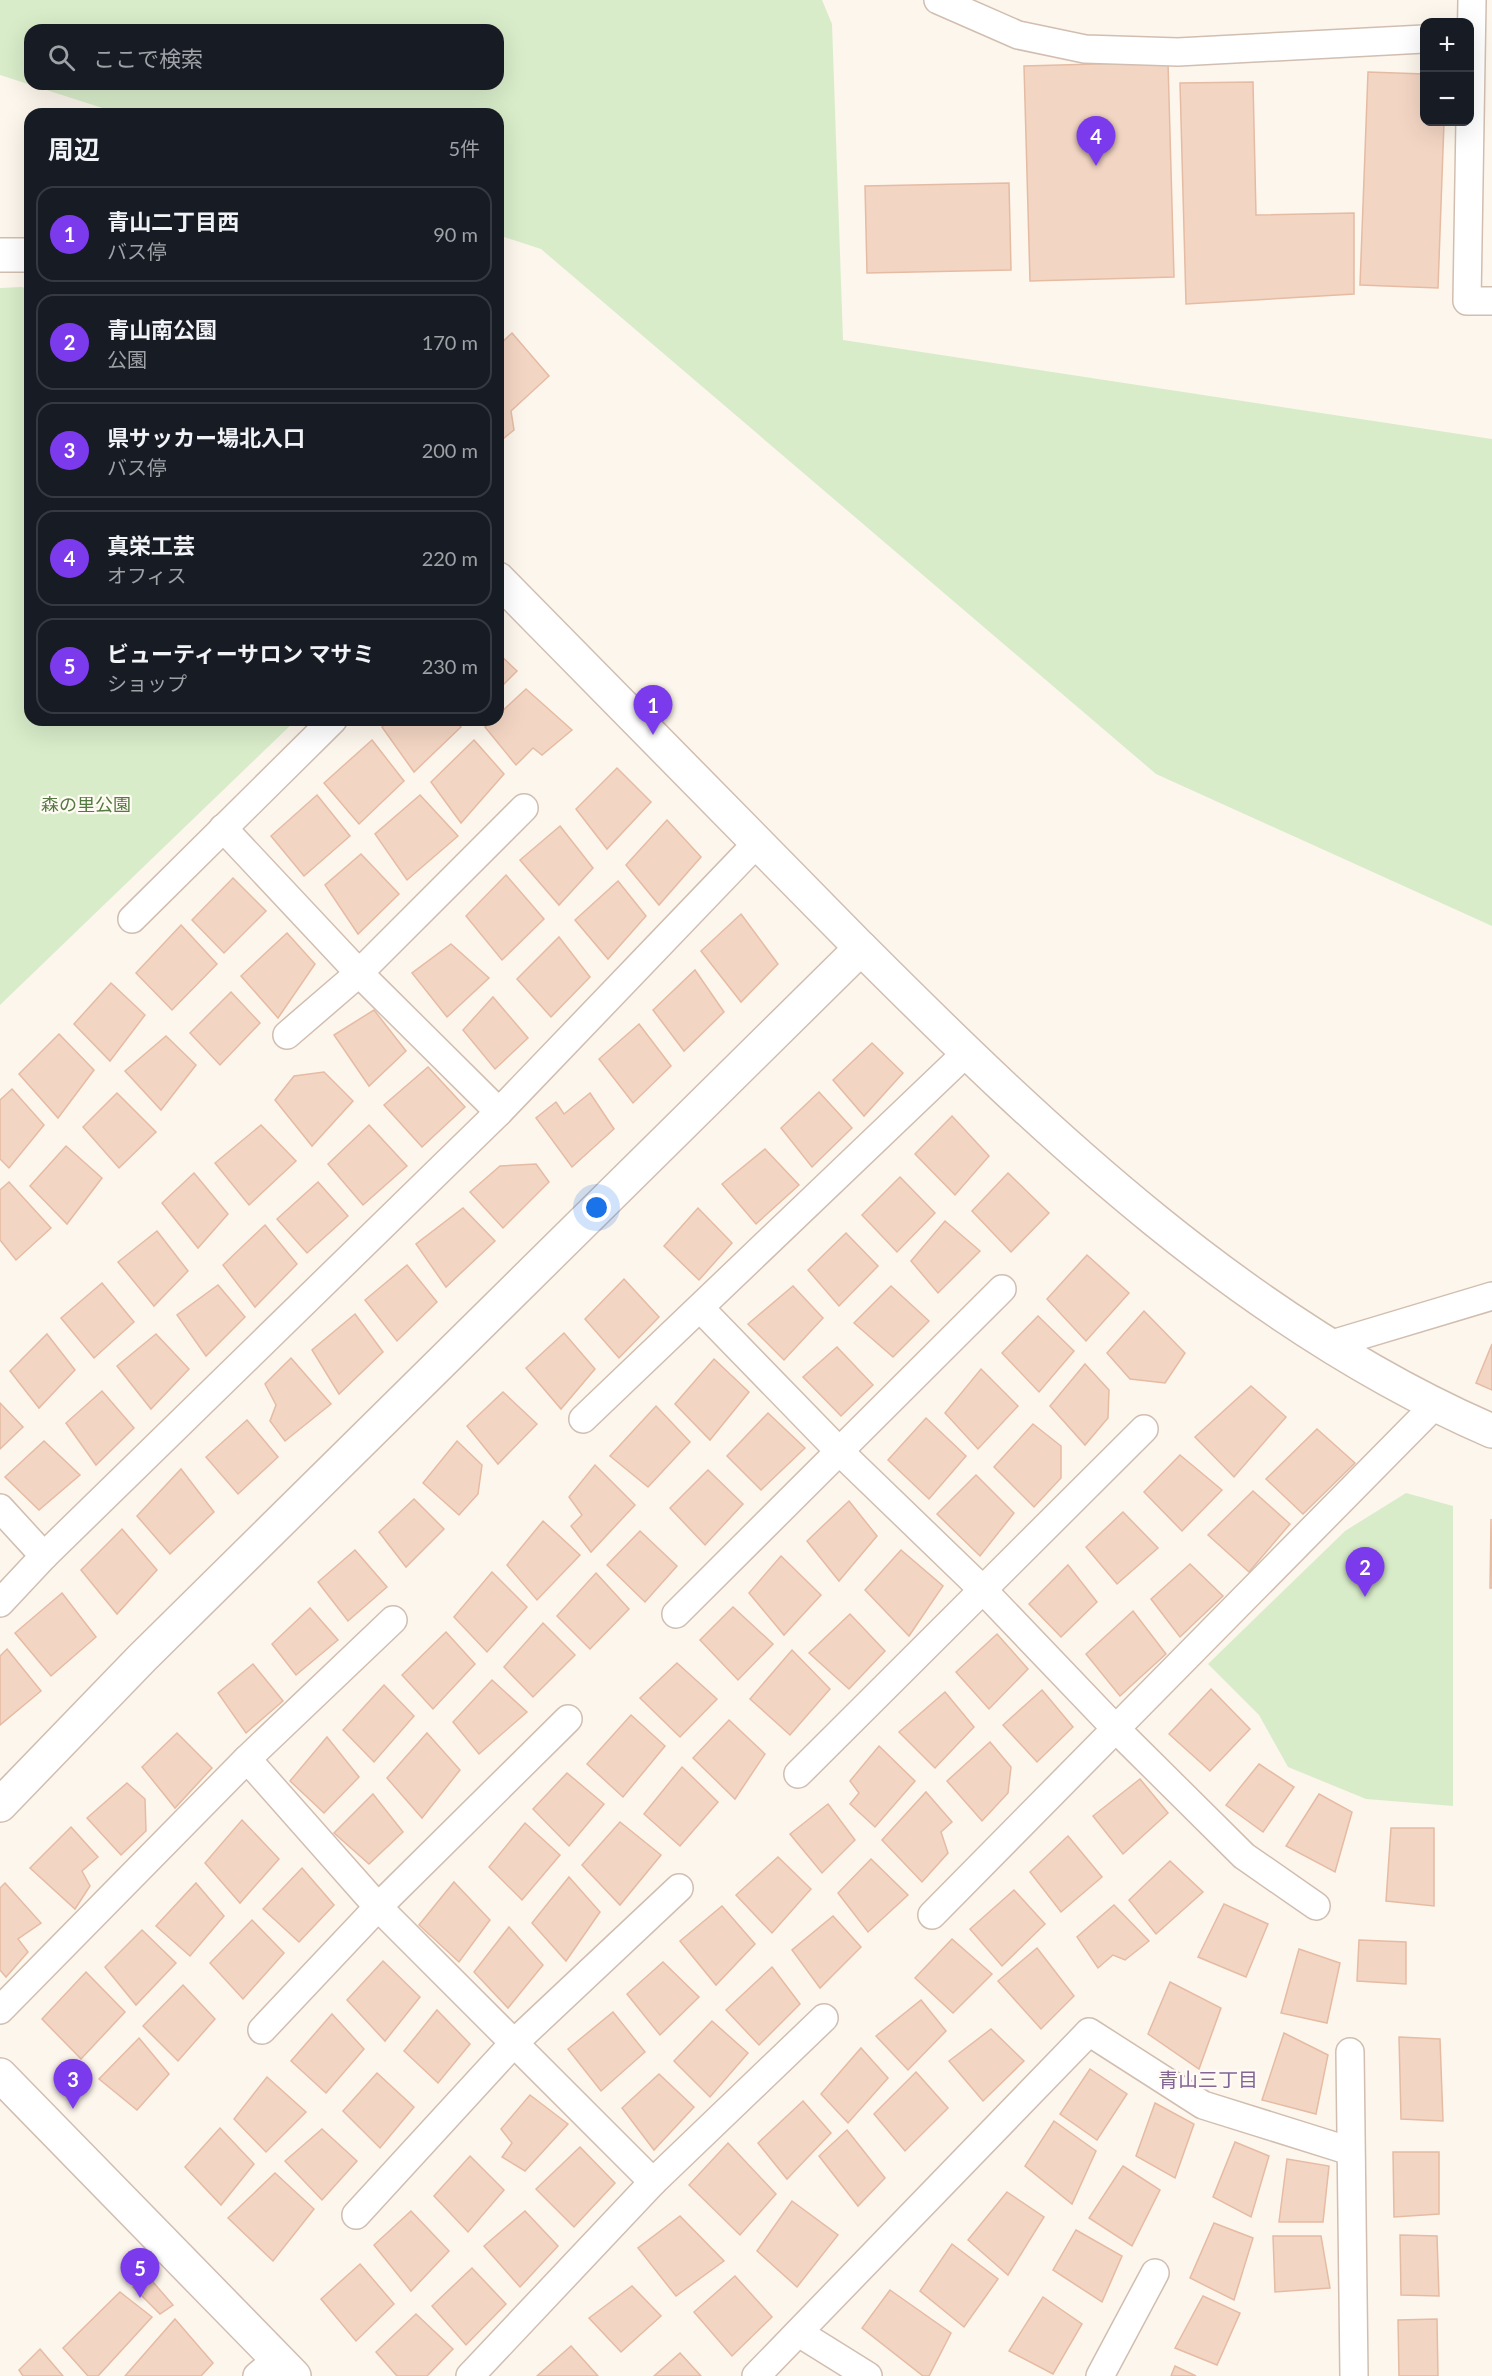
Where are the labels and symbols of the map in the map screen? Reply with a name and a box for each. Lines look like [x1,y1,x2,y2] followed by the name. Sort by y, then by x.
[1076,116,1116,166] pin: 4
[634,686,672,735] pin: 1
[41,793,131,815] park label: 森の里公園
[582,1193,611,1222] your location
[1346,1548,1384,1597] pin: 2
[54,2060,92,2109] pin: 3
[1158,2067,1258,2091] district label: 青山三丁目
[120,2248,160,2298] pin: 5

